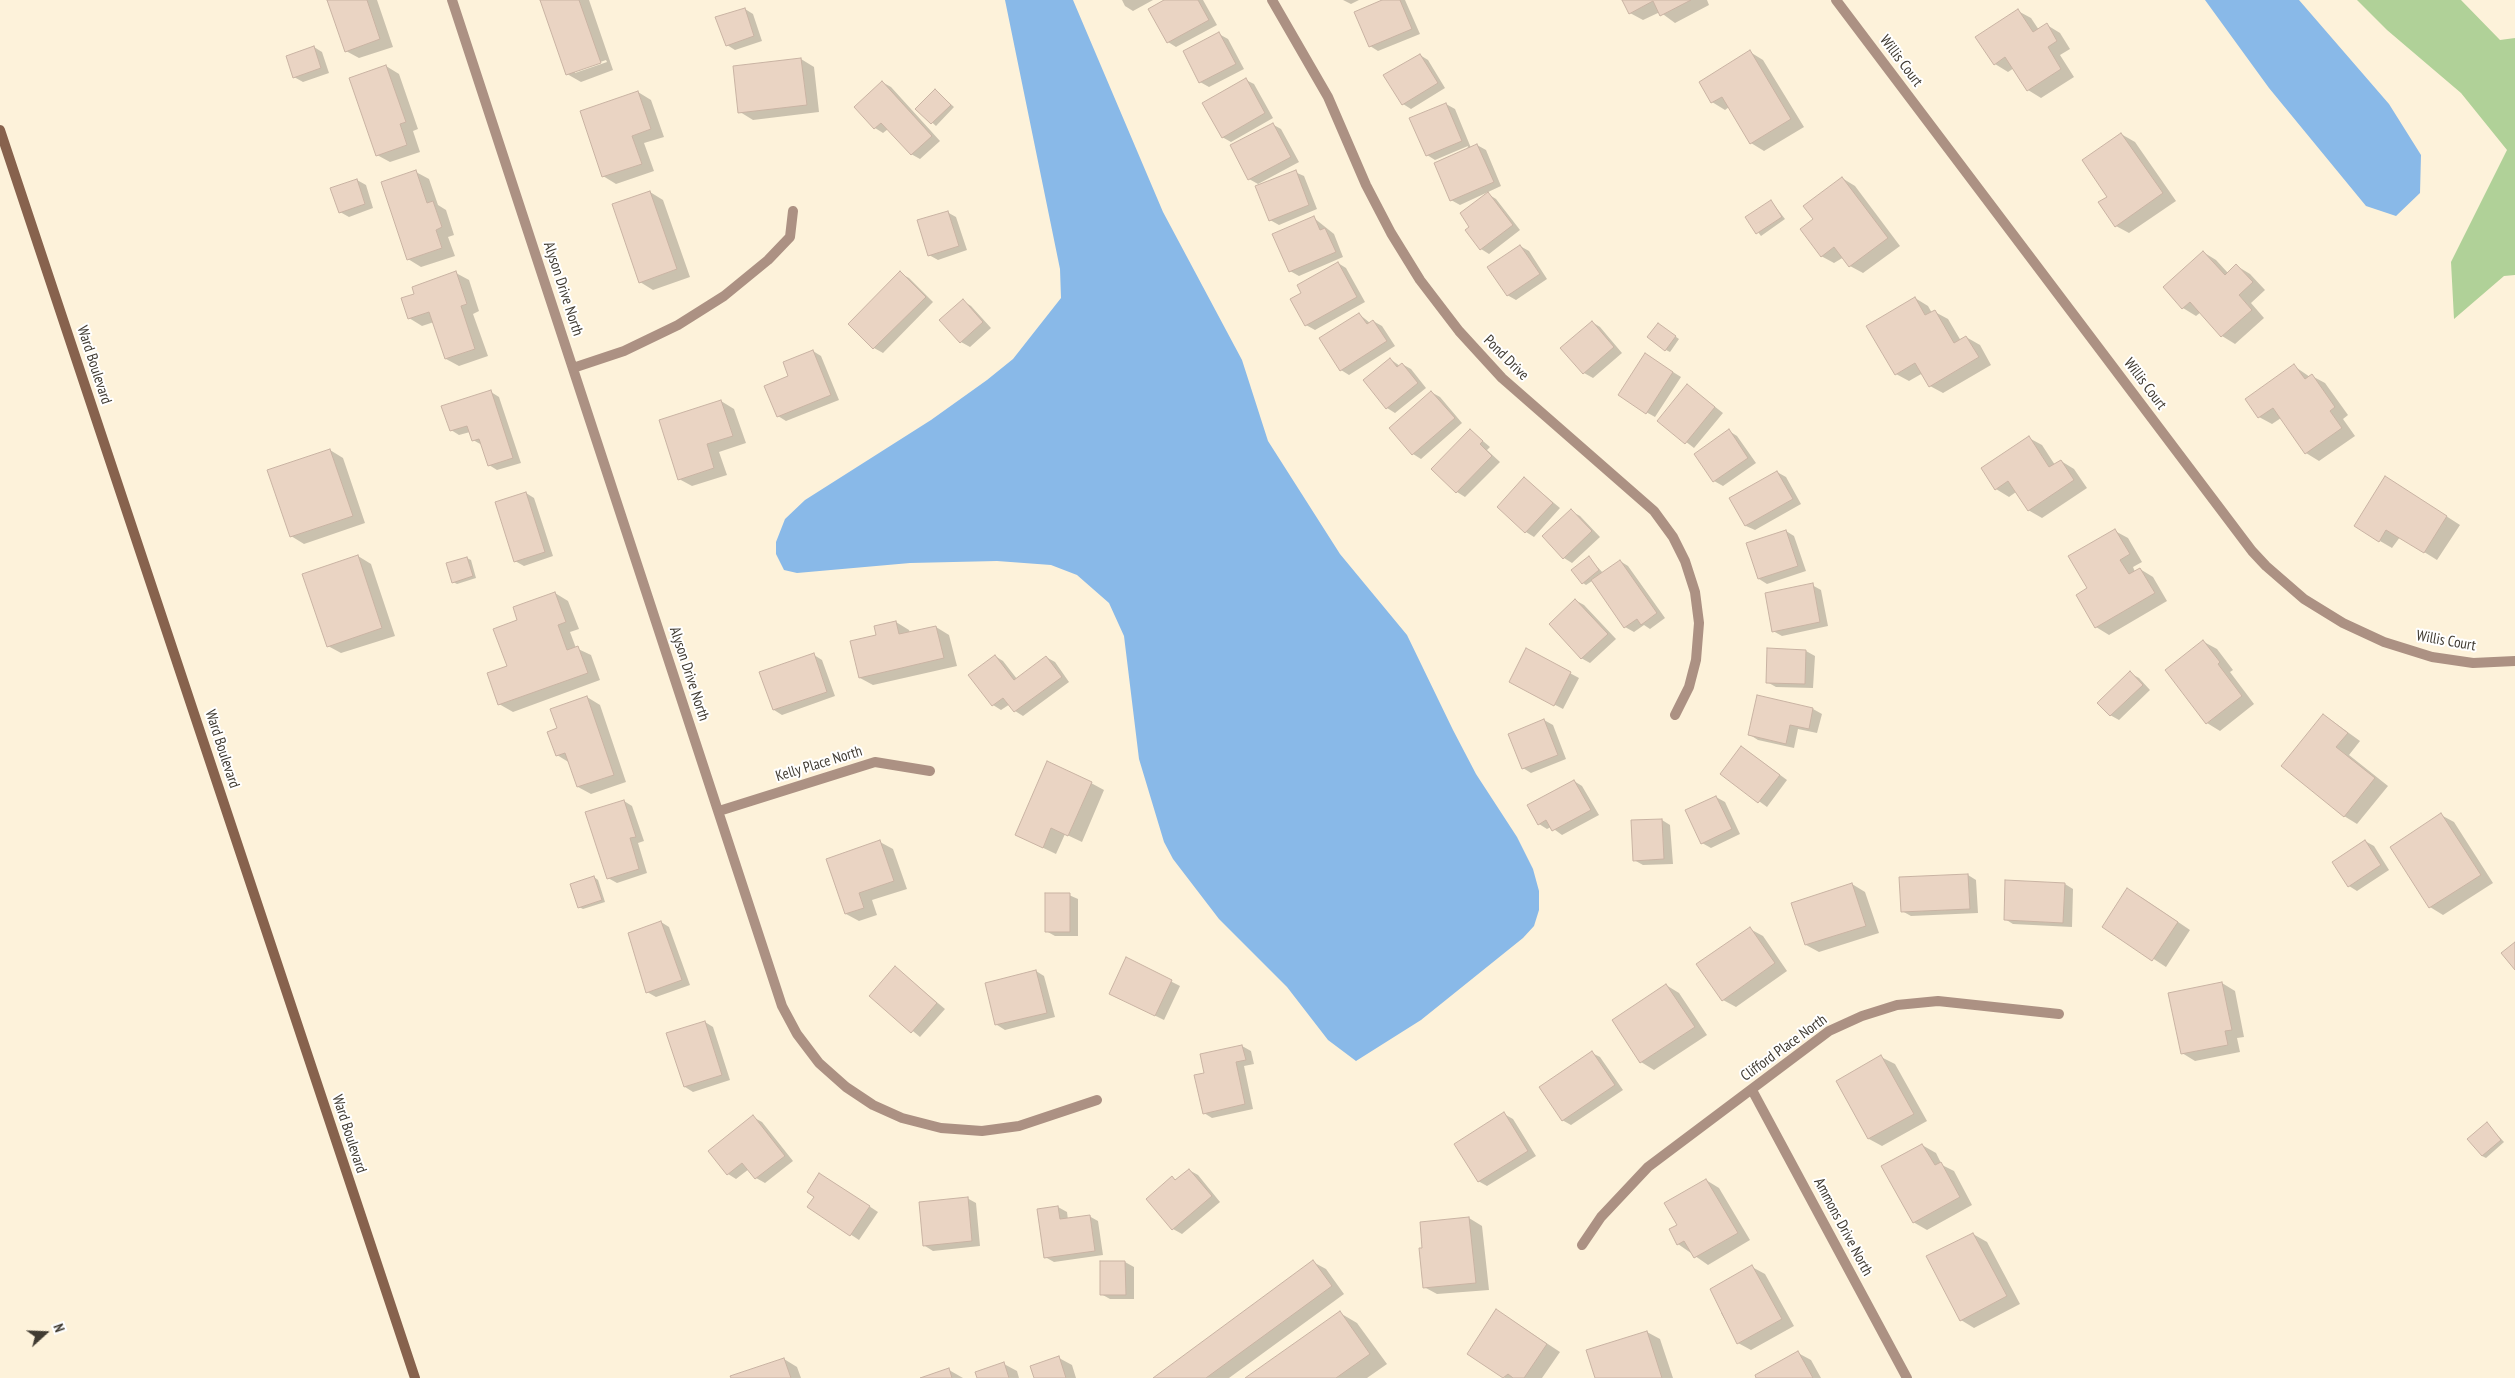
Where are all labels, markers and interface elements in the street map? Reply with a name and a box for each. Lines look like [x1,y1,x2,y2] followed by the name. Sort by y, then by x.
[1876,32,1926,90] street label: Willis Court
[539,240,587,338] street label: Alyson Drive North
[73,324,115,406] street label: Ward Boulevard
[1480,332,1532,384] street label: Pond Drive
[2120,355,2170,413] street label: Willis Court
[665,625,713,723] street label: Alyson Drive North
[2415,627,2477,655] street label: Willis Court
[201,708,243,790] street label: Ward Boulevard
[774,742,864,786] street label: Kelly Place North
[1737,1011,1831,1085] street label: Clifford Place North
[328,1093,370,1175] street label: Ward Boulevard
[1810,1175,1876,1279] street label: Ammons Drive North
[20,1308,70,1358] north arrow
[49,1321,69,1335] text: N

